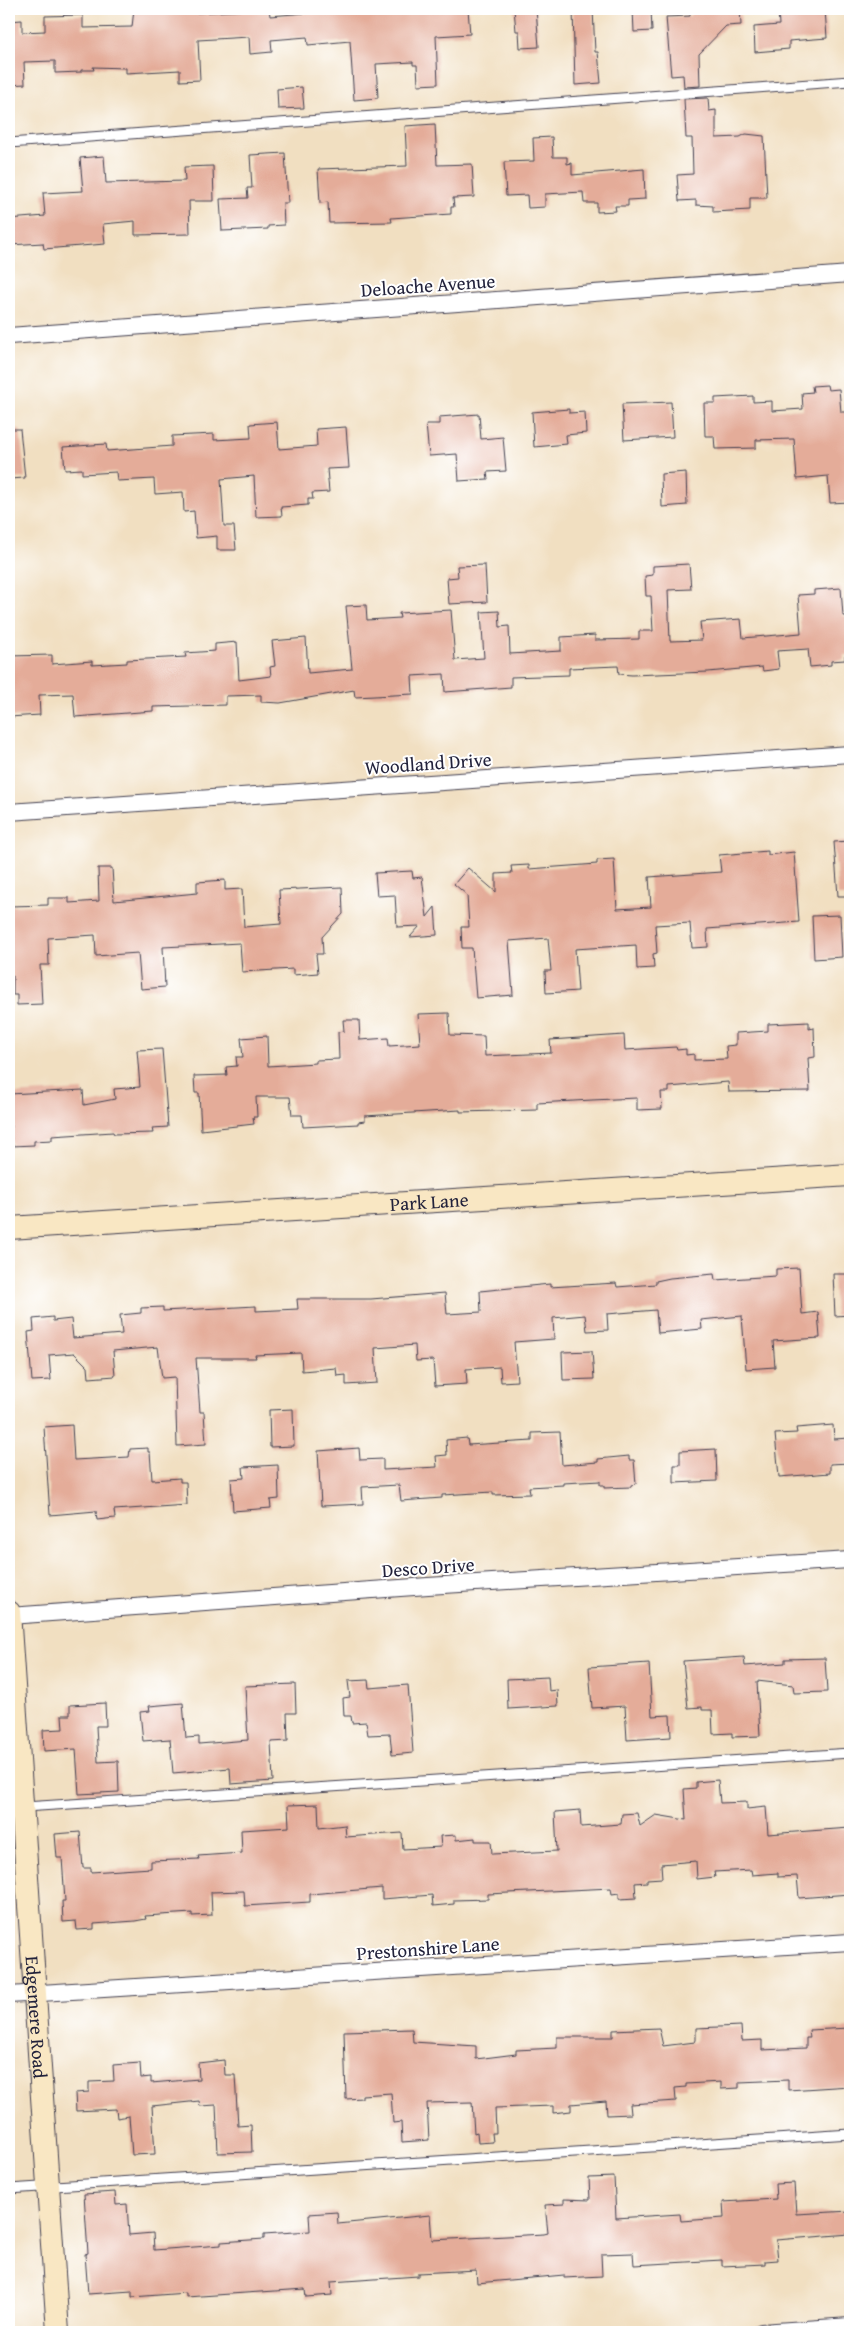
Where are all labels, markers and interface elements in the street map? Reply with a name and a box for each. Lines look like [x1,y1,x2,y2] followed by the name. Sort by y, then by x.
[360,266,496,304] street label: Deloache Avenue
[364,745,492,781] street label: Woodland Drive
[389,1185,469,1218] street label: Park Lane
[381,1550,475,1584] street label: Desco Drive
[356,1929,501,1967] street label: Prestonshire Lane
[18,1955,55,2080] street label: Edgemere Road

